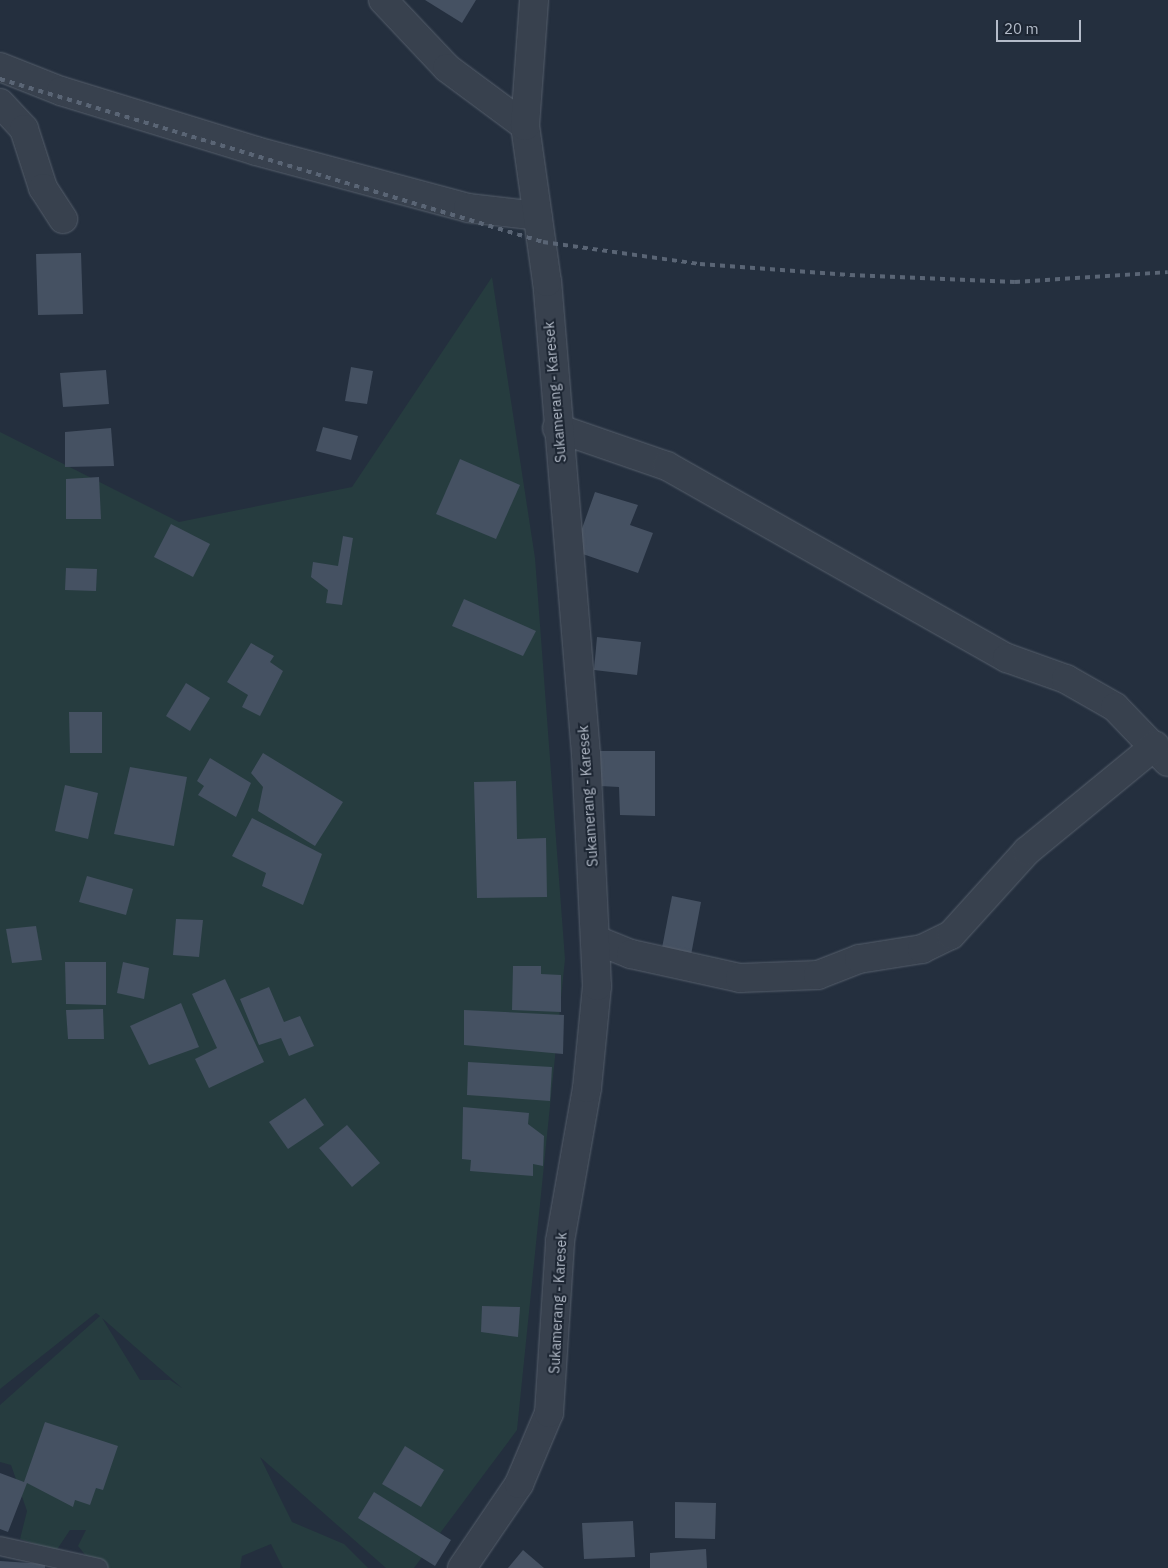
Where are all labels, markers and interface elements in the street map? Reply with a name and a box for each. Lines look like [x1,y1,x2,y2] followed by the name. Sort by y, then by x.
[998,10,1083,42] scale bar
[1004,19,1039,38] text: 20 m
[540,321,570,463] street label: Sukamerang - Karesek
[575,725,601,867] street label: Sukamerang - Karesek
[546,1232,570,1374] street label: Sukamerang - Karesek

